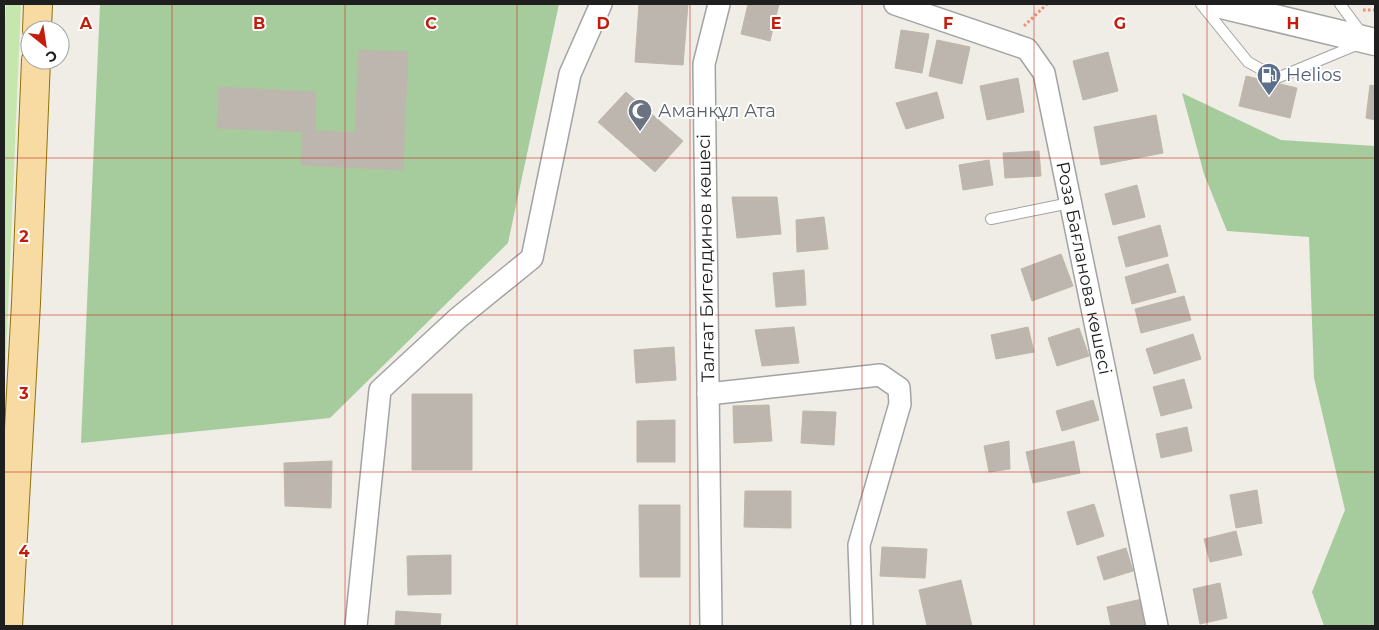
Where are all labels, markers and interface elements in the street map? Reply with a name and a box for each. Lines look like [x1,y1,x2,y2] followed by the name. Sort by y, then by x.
[79,14,93,33] text: A
[253,14,265,33] text: B
[425,14,437,33] text: C
[596,14,610,33] text: D
[771,14,781,33] text: E
[943,14,953,33] text: F
[1114,14,1126,33] text: G
[1287,14,1299,33] text: H
[20,20,70,70] north arrow
[43,46,60,67] text: С
[1256,62,1282,96] fuel station icon: Helios
[1286,64,1341,86] place label: Helios
[627,98,653,132] mosque icon: Аманқұл Ата
[658,100,776,122] place label: Аманқұл Ата
[693,134,719,382] street label: Талғат Бигелдинов көшесі
[1051,160,1116,377] street label: Роза Бағланова көшесі
[19,227,29,246] text: 2
[18,384,29,403] text: 3
[18,542,30,561] text: 4

